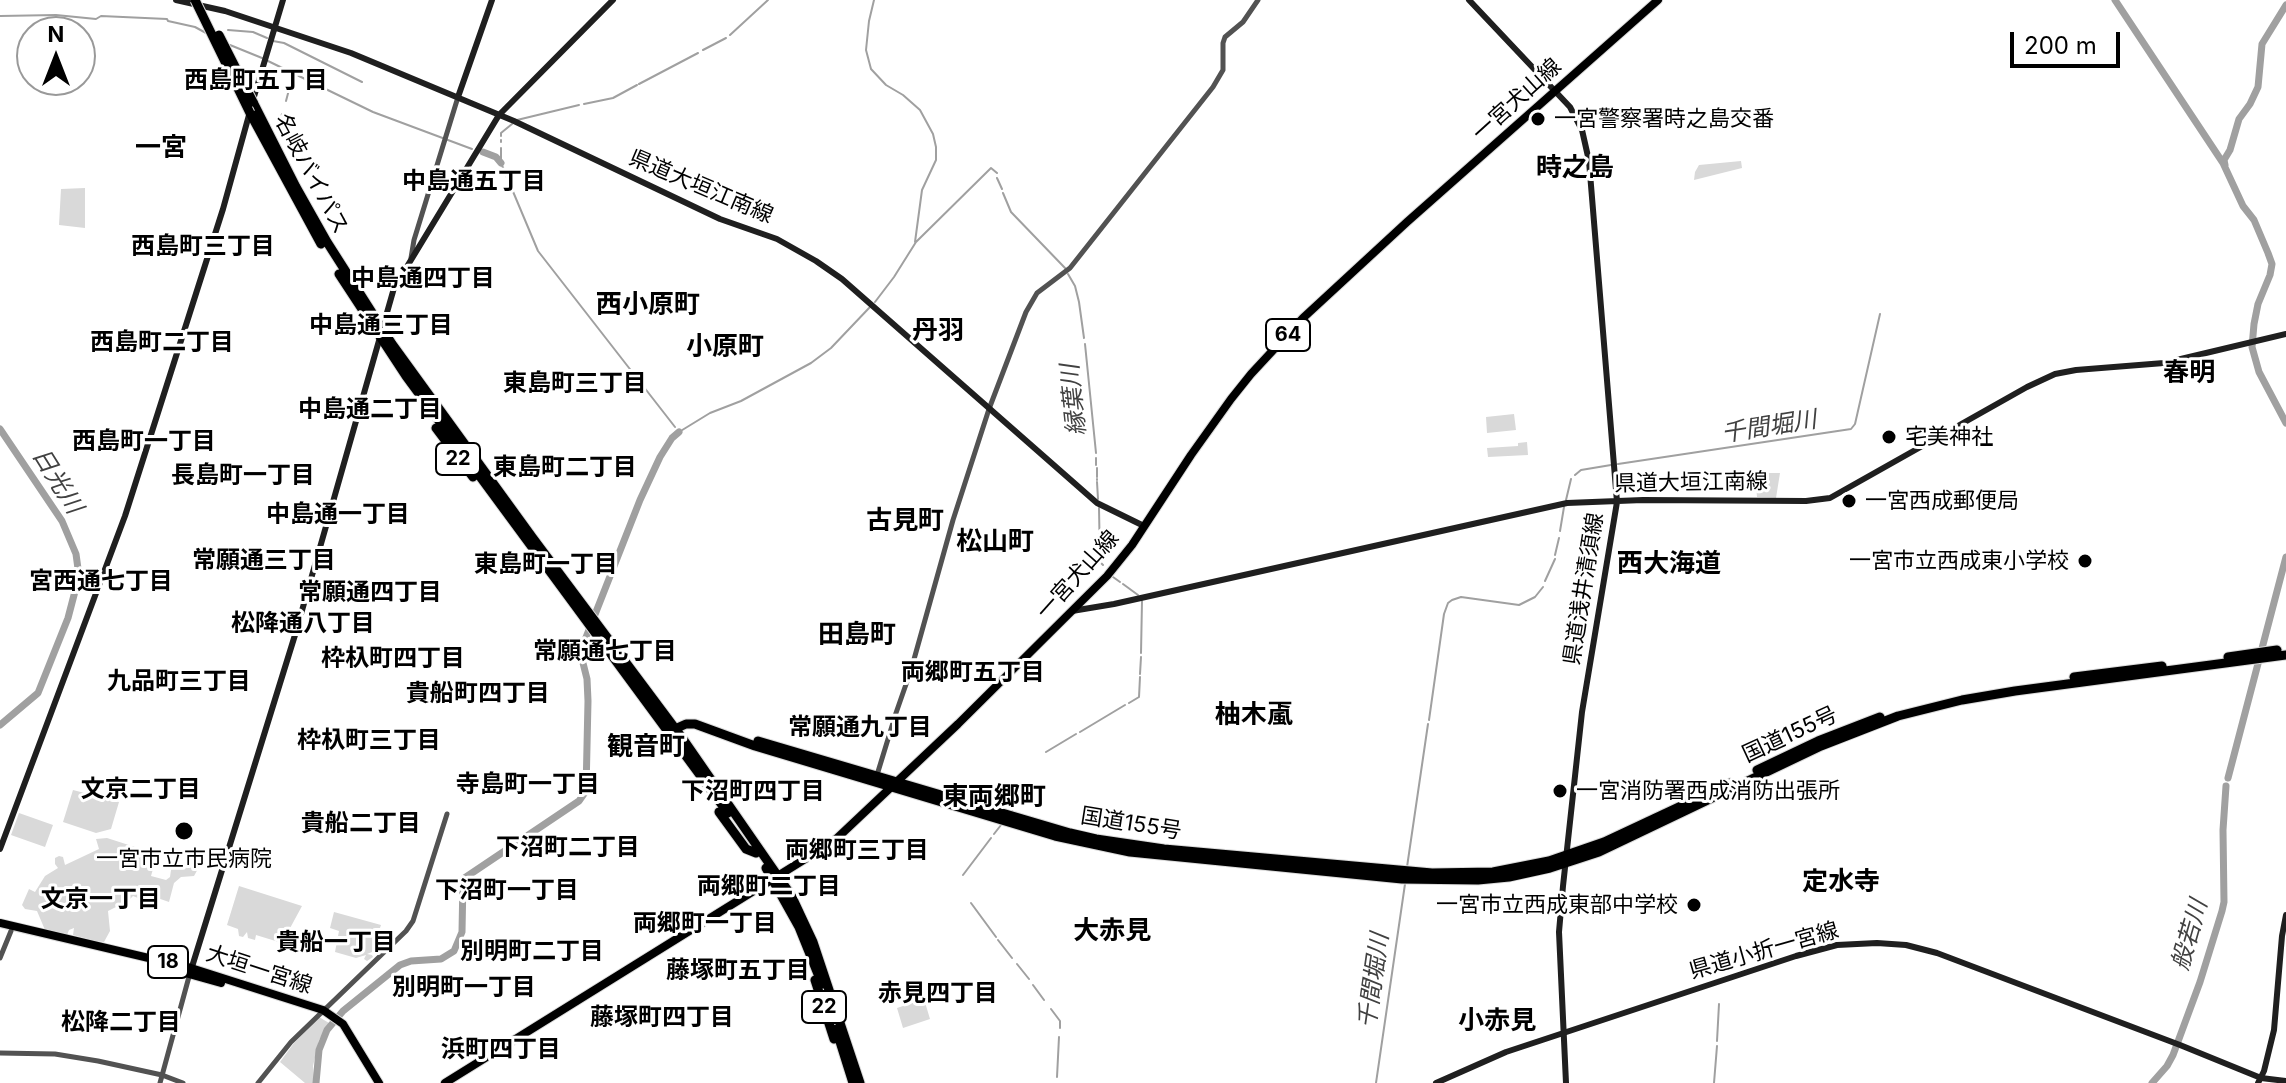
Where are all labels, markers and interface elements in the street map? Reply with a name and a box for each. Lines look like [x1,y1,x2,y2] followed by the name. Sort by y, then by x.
[16,16,96,96] north arrow
[2014,16,2124,66] scale bar
[48,21,64,47] text: N
[2024,31,2097,60] text: 200 m
[1467,53,1567,147] street label: 一宮犬山線
[184,67,328,95] district label: 西島町五丁目
[1554,106,1774,132] place label: 一宮警察署時之島交番
[268,110,354,238] street label: 名岐バイパス
[1529,110,1547,128] marker: 一宮警察署時之島交番
[135,132,187,164] district label: 一宮
[625,145,777,229] street label: 県道大垣江南線
[1536,152,1614,184] district label: 時之島
[402,168,546,196] district label: 中島通五丁目
[131,233,275,261] district label: 西島町三丁目
[351,265,495,293] district label: 中島通四丁目
[596,289,700,321] district label: 西小原町
[309,312,453,340] district label: 中島通三丁目
[912,315,964,347] district label: 丹羽
[1266,319,1310,351] road number: 64
[90,329,234,357] district label: 西島町二丁目
[686,331,764,363] district label: 小原町
[2163,357,2215,389] district label: 春明
[1056,363,1092,437] water label: 縁葉川
[503,370,647,398] district label: 東島町三丁目
[298,396,442,424] district label: 中島通二丁目
[1719,405,1819,449] water label: 千間堀川
[1905,424,1993,450] place label: 宅美神社
[72,428,216,456] district label: 西島町一丁目
[1880,428,1898,446] marker: 宅美神社
[26,443,88,519] water label: 日光川
[436,443,480,475] road number: 22
[493,454,637,482] district label: 東島町二丁目
[171,462,315,490] district label: 長島町一丁目
[1614,468,1768,498] street label: 県道大垣江南線
[1865,488,2019,514] place label: 一宮西成郵便局
[1840,492,1858,510] marker: 一宮西成郵便局
[266,501,410,529] district label: 中島通一丁目
[866,505,944,537] district label: 古見町
[1559,511,1609,667] street label: 県道浅井清須線
[1031,525,1125,625] street label: 一宮犬山線
[956,526,1034,558] district label: 松山町
[192,547,336,575] district label: 常願通三丁目
[1617,548,1721,580] district label: 西大海道
[1849,548,2069,574] place label: 一宮市立西成東小学校
[474,551,618,579] district label: 東島町一丁目
[2076,552,2094,570] marker: 一宮市立西成東小学校
[29,568,173,596] district label: 宮西通七丁目
[298,579,442,607] district label: 常願通四丁目
[231,610,375,638] district label: 松降通八丁目
[818,619,896,651] district label: 田島町
[533,638,677,666] district label: 常願通七丁目
[321,645,465,673] district label: 枠杁町四丁目
[901,659,1045,687] district label: 両郷町五丁目
[107,668,251,696] district label: 九品町三丁目
[406,680,550,708] district label: 貴船町四丁目
[1215,699,1293,731] district label: 柚木颪
[1738,702,1842,768] street label: 国道155号
[788,714,932,742] district label: 常願通九丁目
[297,727,441,755] district label: 枠杁町三丁目
[607,731,685,763] district label: 観音町
[456,771,600,799] district label: 寺島町一丁目
[81,776,201,804] district label: 文京二丁目
[681,778,825,806] district label: 下沼町四丁目
[1576,778,1840,804] place label: 一宮消防署西成消防出張所
[942,781,1046,813] district label: 東両郷町
[1551,782,1569,800] marker: 一宮消防署西成消防出張所
[1079,803,1183,845] street label: 国道155号
[301,810,421,838] district label: 貴船二丁目
[173,820,195,842] marker: 一宮市立市民病院
[496,834,640,862] district label: 下沼町二丁目
[785,837,929,865] district label: 両郷町三丁目
[96,846,272,872] place label: 一宮市立市民病院
[1802,866,1880,898] district label: 定水寺
[697,873,841,901] district label: 両郷町二丁目
[435,877,579,905] district label: 下沼町一丁目
[41,886,161,914] district label: 文京一丁目
[1436,892,1678,918] place label: 一宮市立西成東部中学校
[1685,896,1703,914] marker: 一宮市立西成東部中学校
[2166,896,2214,974] water label: 般若川
[633,910,777,938] district label: 両郷町一丁目
[1073,915,1151,947] district label: 大赤見
[1686,917,1842,985] street label: 県道小折一宮線
[276,929,396,957] district label: 貴船一丁目
[1353,931,1395,1031] water label: 千間堀川
[460,938,604,966] district label: 別明町二丁目
[203,940,315,1000] street label: 大垣一宮線
[148,946,188,978] road number: 18
[666,957,810,985] district label: 藤塚町五丁目
[392,974,536,1002] district label: 別明町一丁目
[878,980,998,1008] district label: 赤見四丁目
[802,991,846,1023] road number: 22
[590,1004,734,1032] district label: 藤塚町四丁目
[1458,1005,1536,1037] district label: 小赤見
[61,1009,181,1037] district label: 松降二丁目
[441,1036,561,1064] district label: 浜町四丁目

